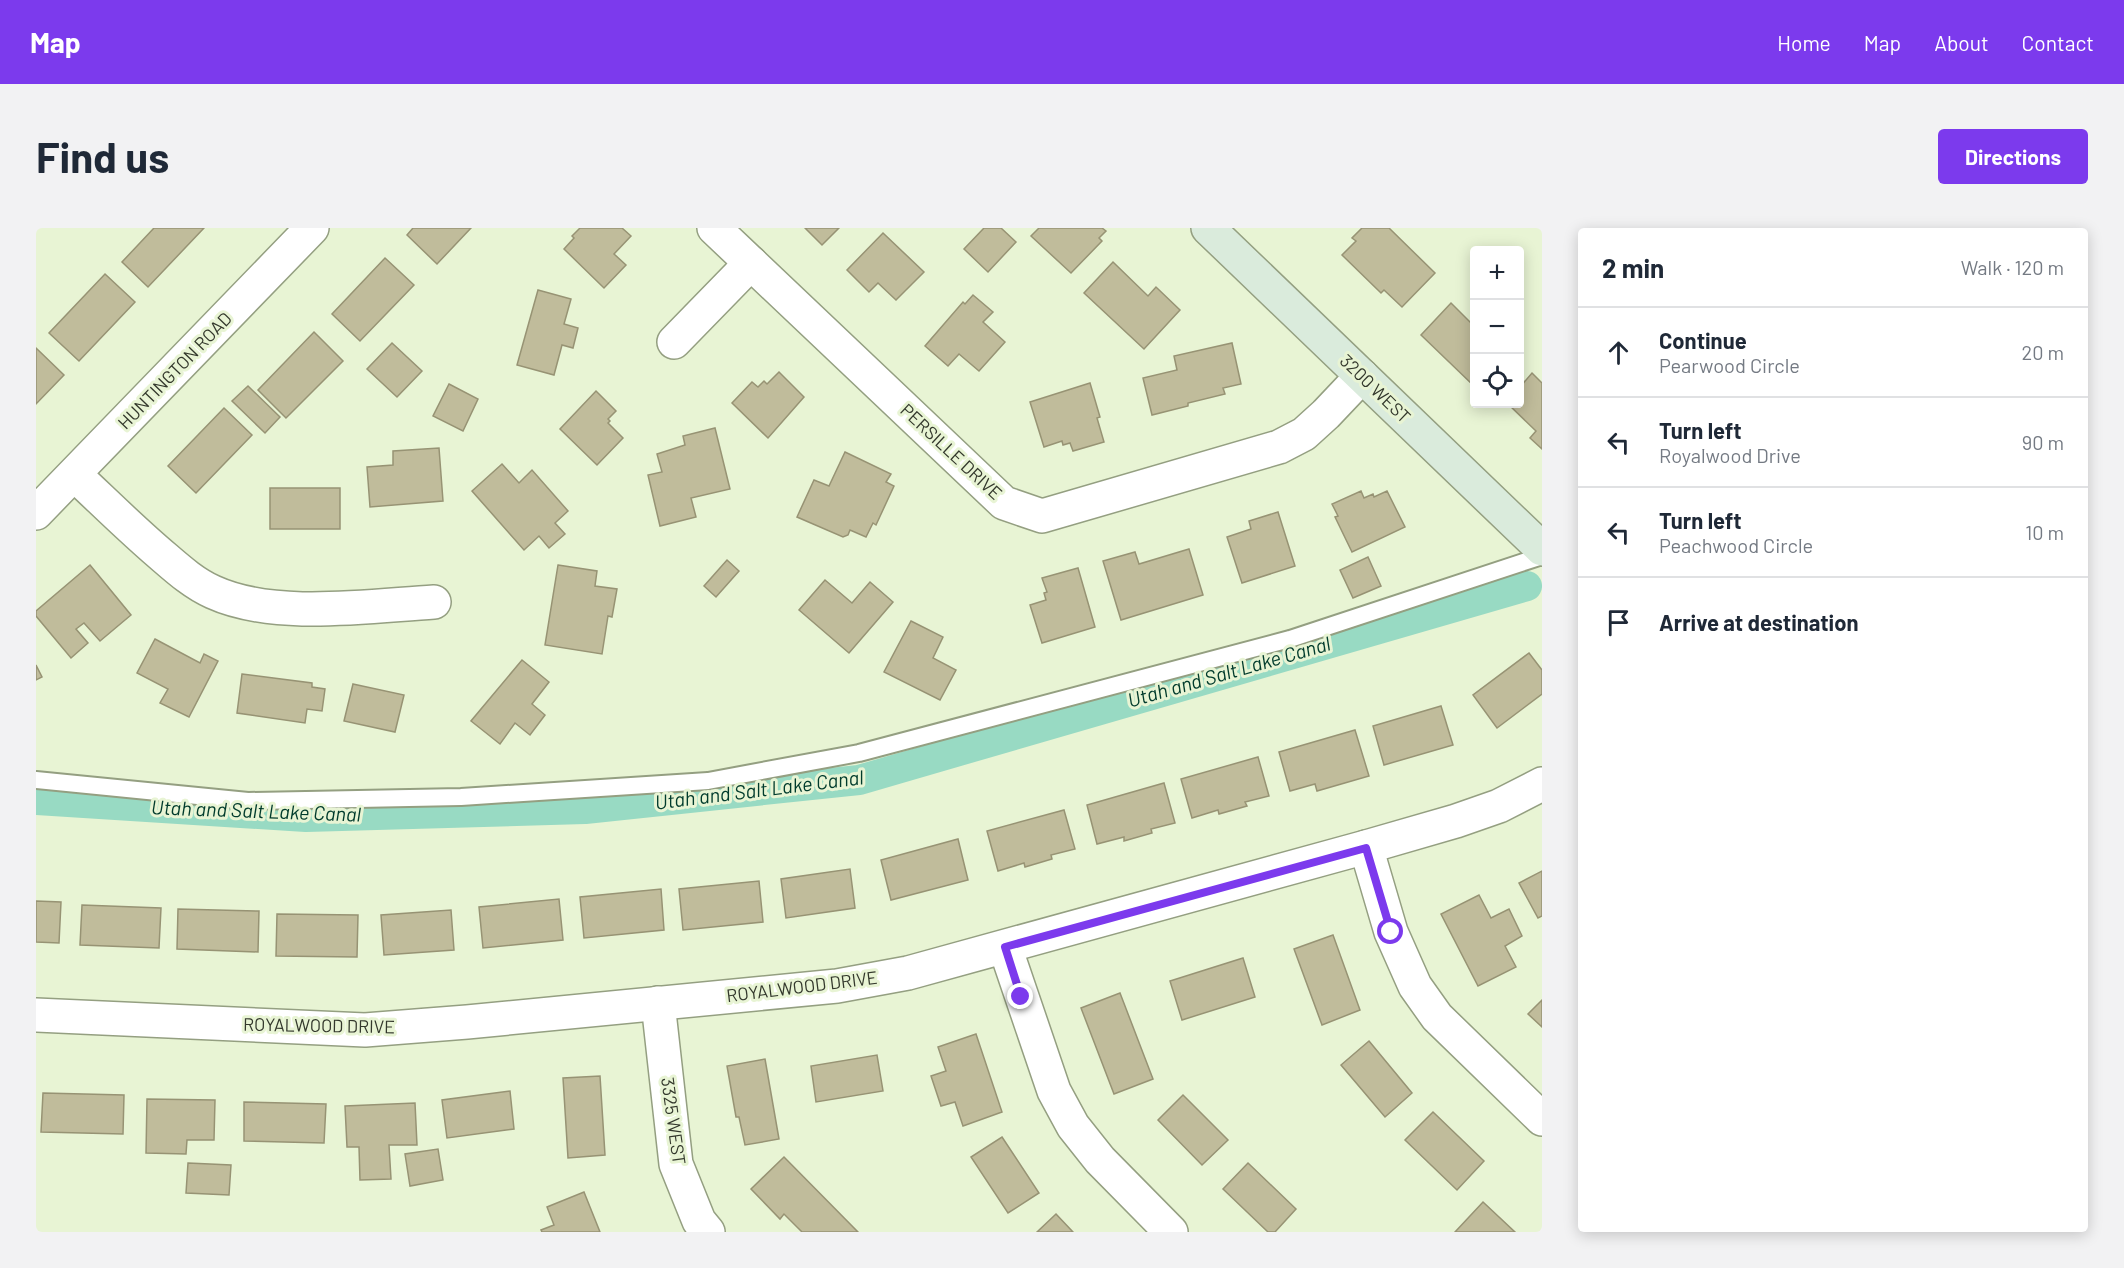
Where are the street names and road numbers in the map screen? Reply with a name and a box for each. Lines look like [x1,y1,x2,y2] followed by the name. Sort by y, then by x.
[113,307,236,433] street label: HUNTINGTON ROAD
[1336,349,1416,427] street label: 3200 WEST
[896,399,1007,504] street label: PERSILLE DRIVE
[725,966,879,1006] street label: ROYALWOOD DRIVE
[243,1013,395,1037] street label: ROYALWOOD DRIVE
[657,1076,691,1166] street label: 3325 WEST

